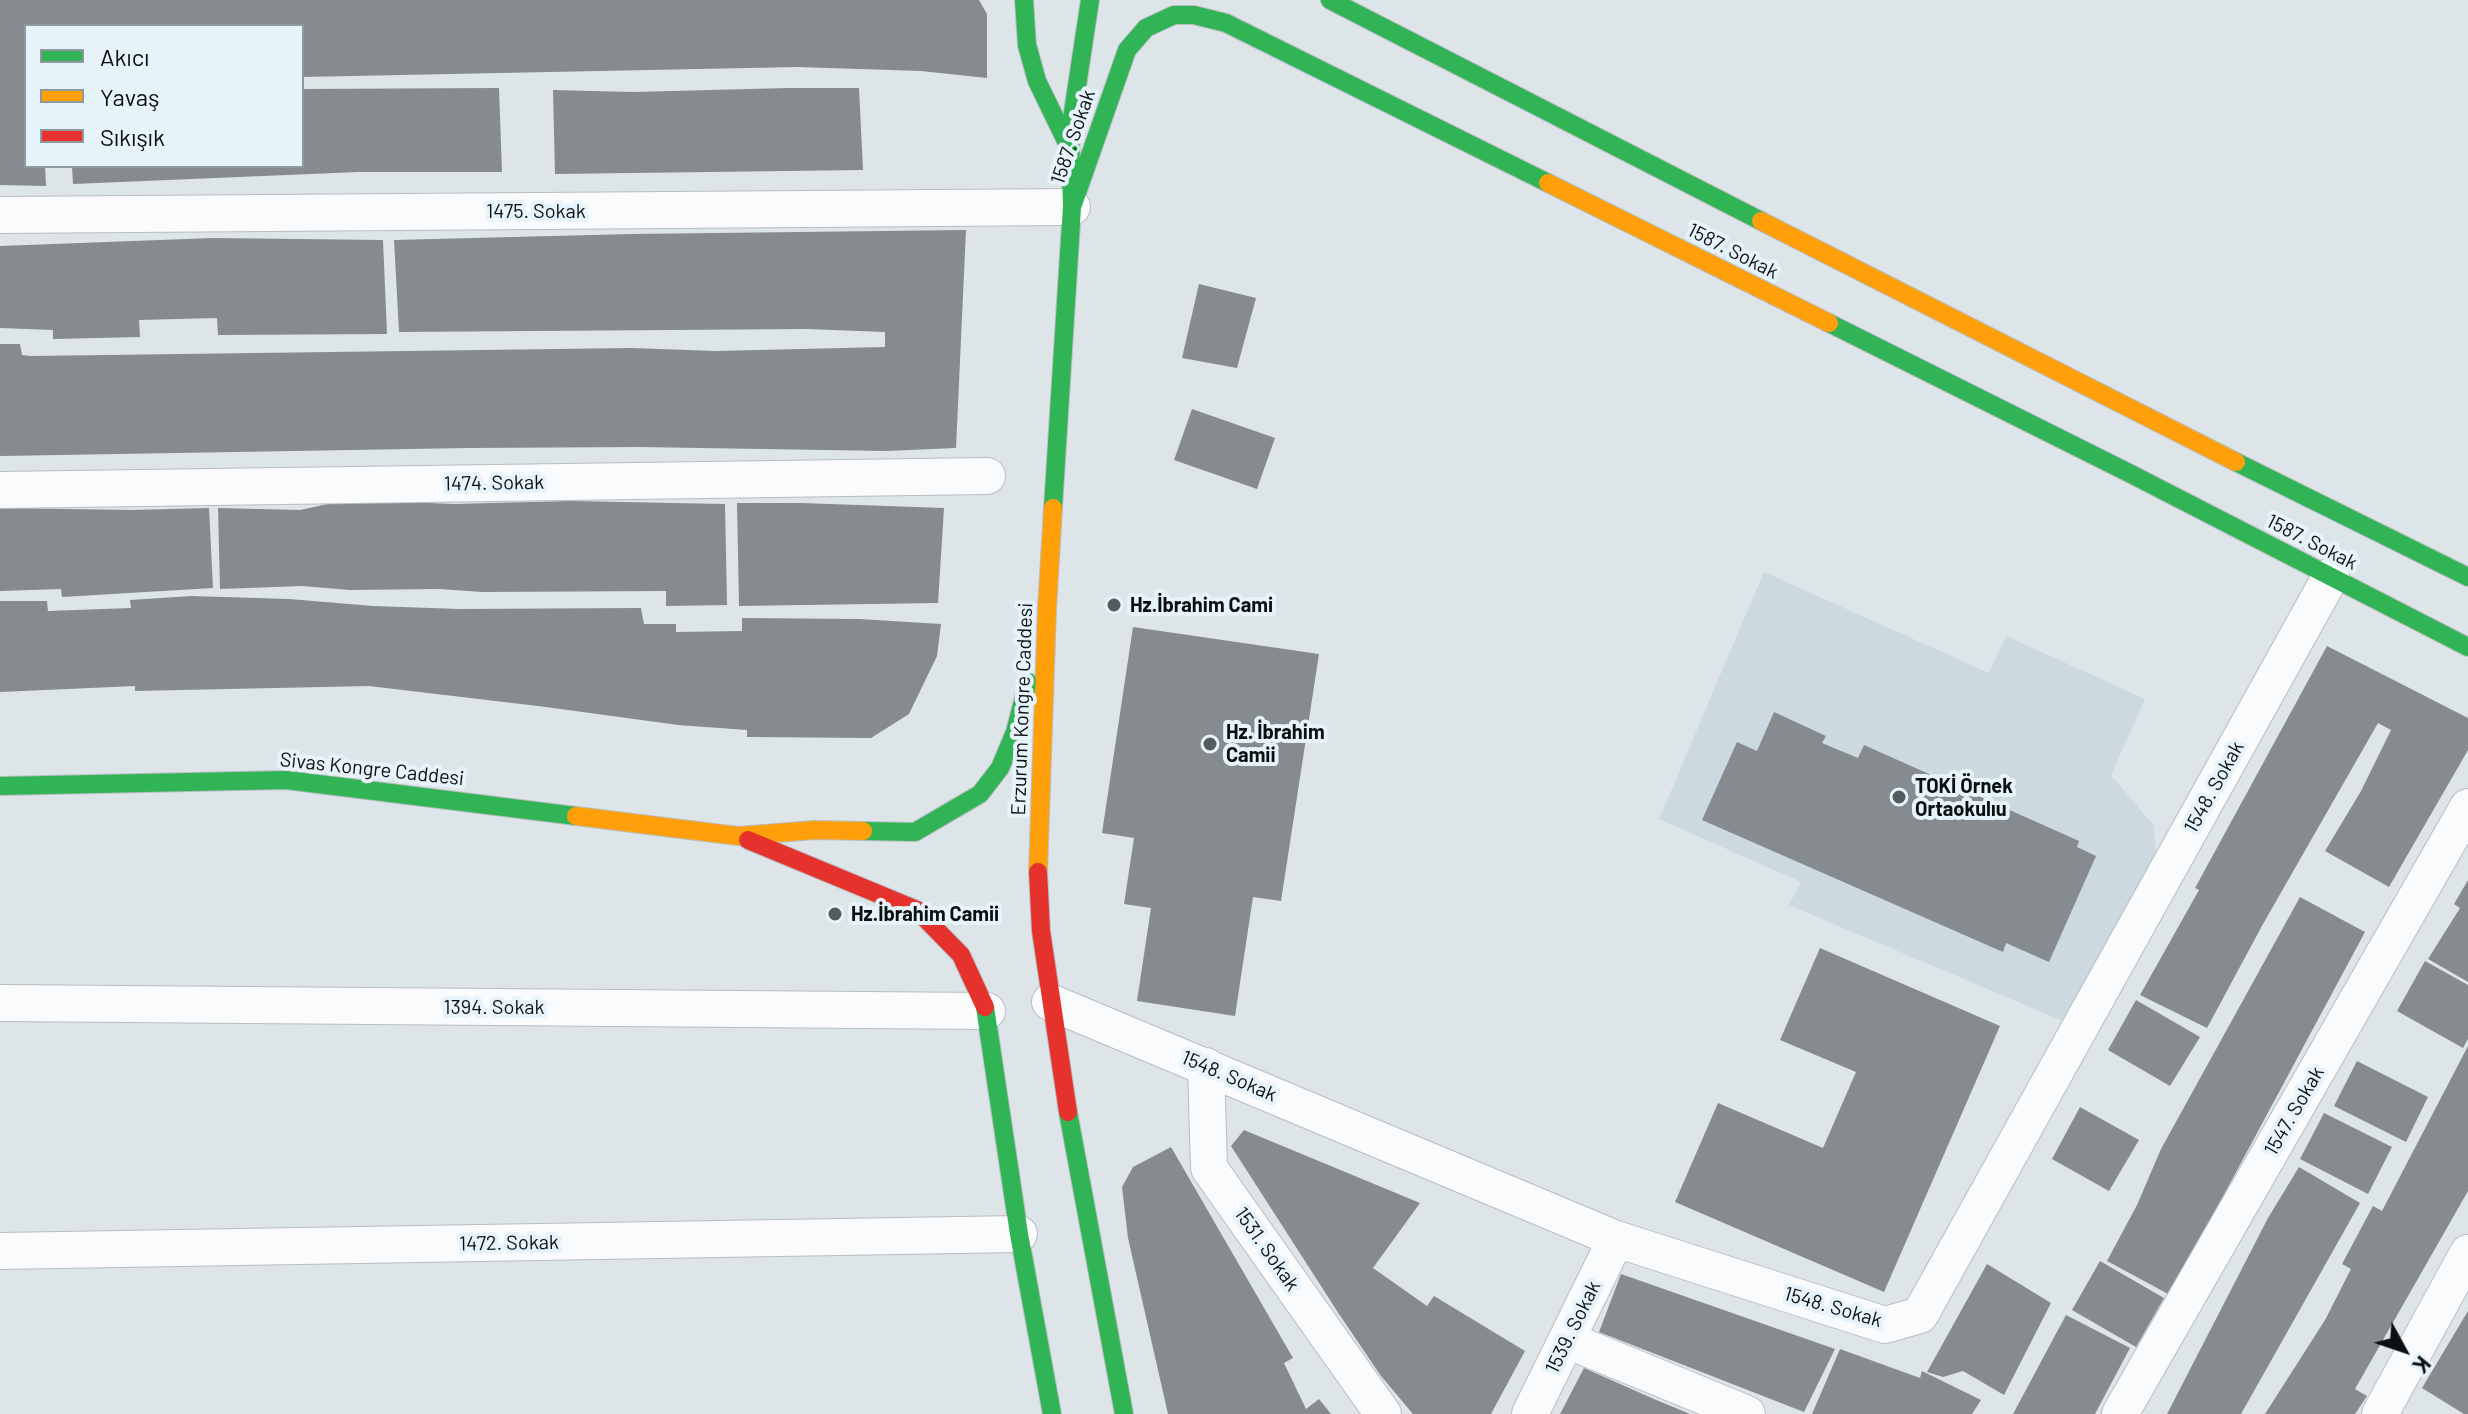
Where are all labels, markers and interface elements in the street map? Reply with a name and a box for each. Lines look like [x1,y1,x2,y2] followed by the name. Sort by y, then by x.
[24,24,304,168] legend
[100,42,149,71] text: Akıcı
[100,82,160,111] text: Yavaş
[1046,87,1100,187] street label: 1587. Sokak
[100,122,165,151] text: Sıkışık
[486,199,586,223] street label: 1475. Sokak
[1684,218,1782,284] street label: 1587. Sokak
[444,470,544,496] street label: 1474. Sokak
[2263,509,2361,575] street label: 1587. Sokak
[1130,593,1273,617] place label: Hz.İbrahim Cami
[1105,596,1123,614] marker: Hz.İbrahim Cami
[1006,602,1038,816] street label: Erzurum Kongre Caddesi
[1226,720,1325,767] place label: Hz. İbrahim Camii
[1201,735,1219,753] marker: Hz. İbrahim Camii
[2179,737,2249,837] street label: 1548. Sokak
[279,747,465,791] street label: Sivas Kongre Caddesi
[1915,774,2013,821] place label: TOKİ Örnek Ortaokulıu
[1890,788,1908,806] marker: TOKİ Örnek Ortaokulıu
[851,902,999,926] place label: Hz.İbrahim Camii
[826,905,844,923] marker: Hz.İbrahim Camii
[444,995,544,1019] street label: 1394. Sokak
[1178,1045,1280,1107] street label: 1548. Sokak
[2259,1062,2329,1160] street label: 1547. Sokak
[1229,1203,1305,1295] street label: 1531. Sokak
[459,1230,559,1256] street label: 1472. Sokak
[1540,1277,1606,1377] street label: 1539. Sokak
[1781,1282,1885,1332] street label: 1548. Sokak
[2364,1310,2444,1390] north arrow
[2408,1352,2437,1379] text: K

